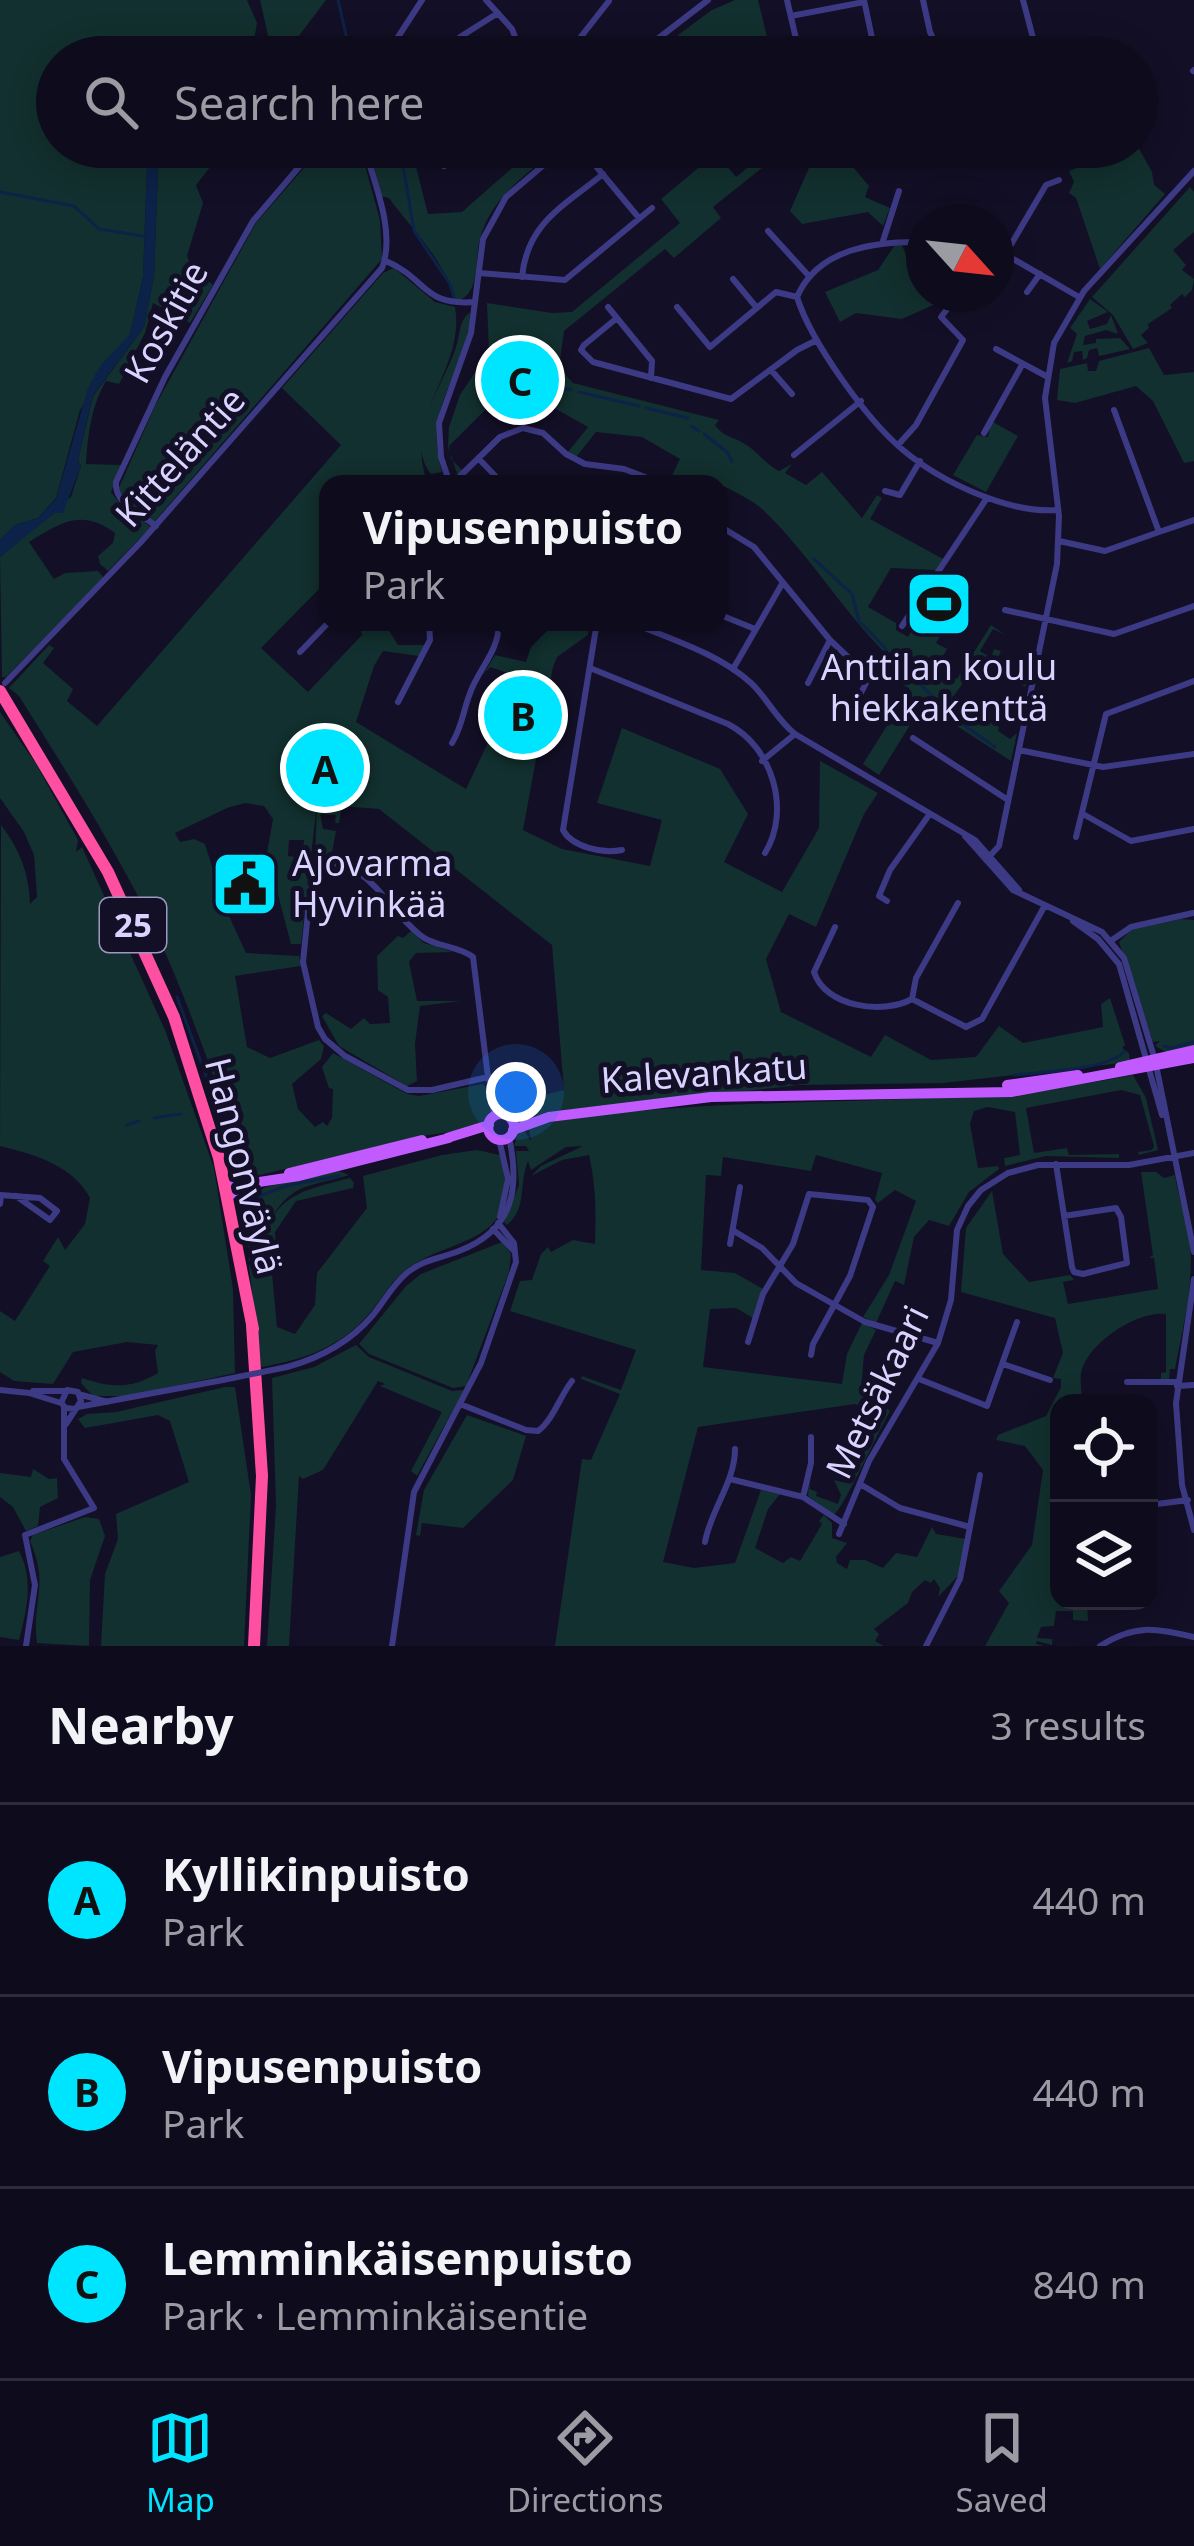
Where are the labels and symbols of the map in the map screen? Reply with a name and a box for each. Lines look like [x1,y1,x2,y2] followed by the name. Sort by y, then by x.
[906,204,1014,312] north arrow
[112,252,219,392] street label: Koskitie
[481,335,559,425] pin: C
[104,376,255,537] street label: Kitteläntie
[904,569,974,639] sports icon: Anttilan koulu hiekkakenttä
[821,642,1057,732] place label: Anttilan koulu hiekkakenttä
[484,670,562,760] pin: B
[286,723,364,813] pin: A
[292,838,453,928] place label: Ajovarma Hyvinkää
[210,849,280,919] public building icon: Ajovarma Hyvinkää
[100,898,166,952] road number: 25
[599,1041,809,1104] street label: Kalevankatu
[194,1052,295,1279] street label: Hangonväylä
[486,1062,546,1122] your location
[814,1297,940,1487] street label: Metsäkaari

